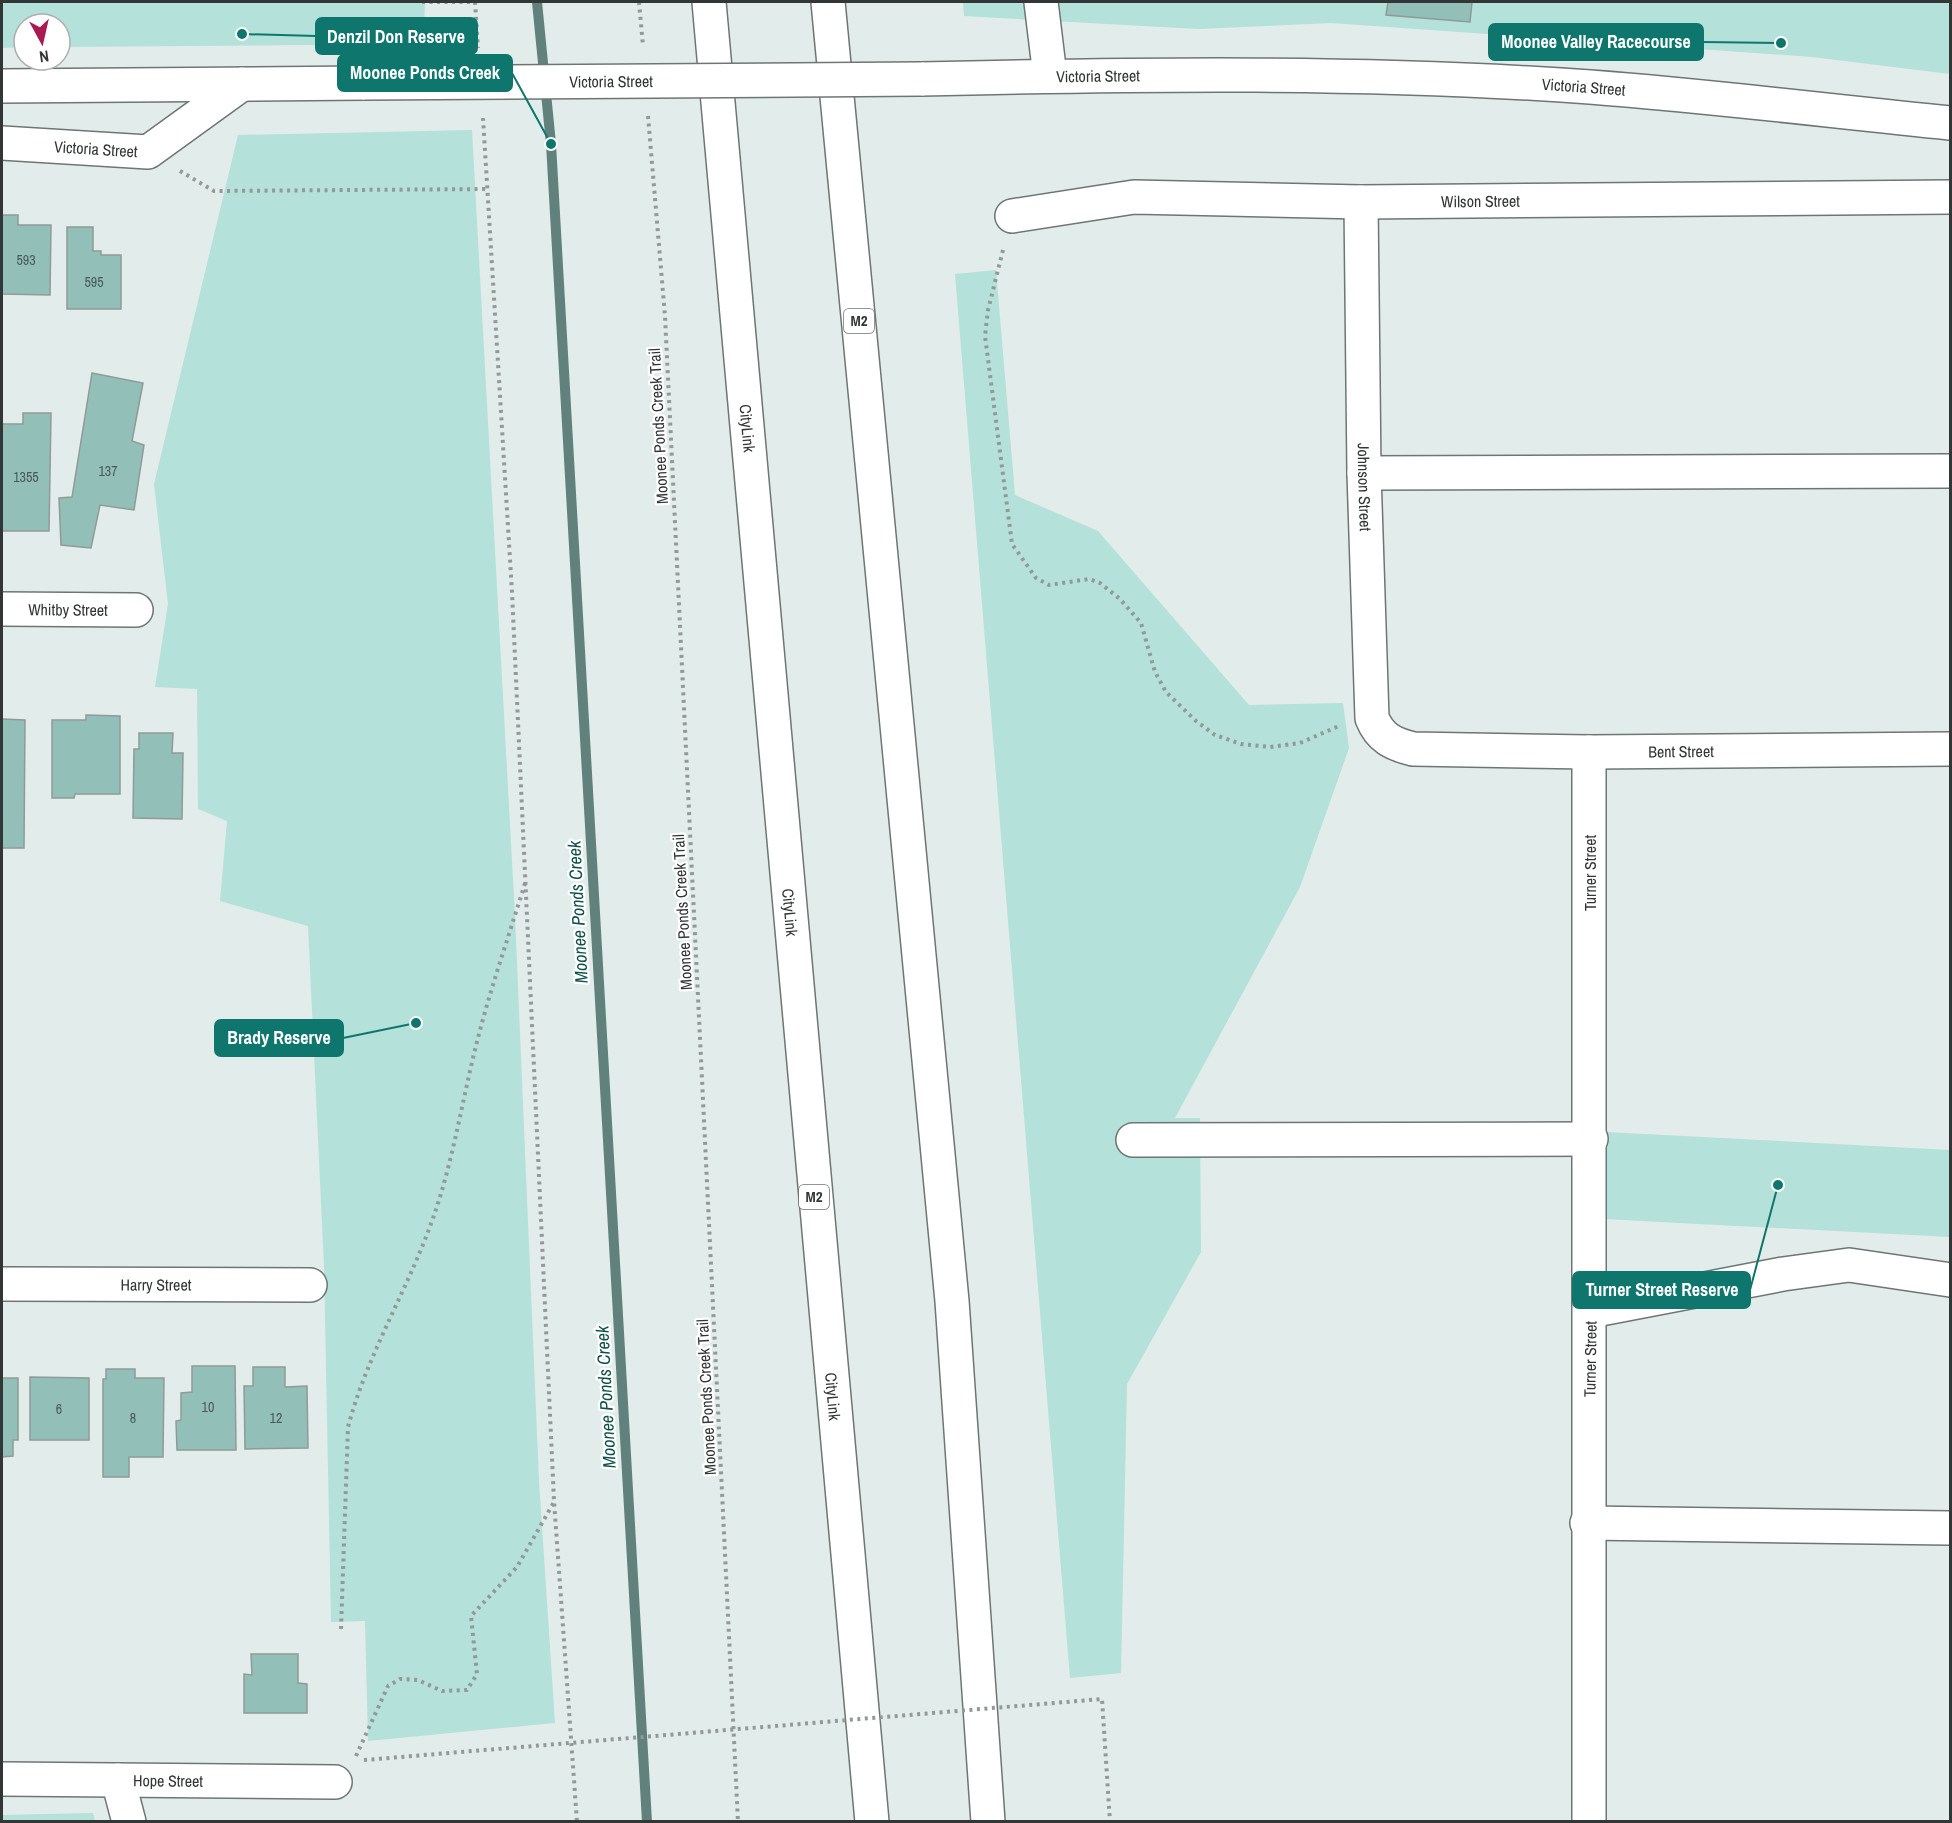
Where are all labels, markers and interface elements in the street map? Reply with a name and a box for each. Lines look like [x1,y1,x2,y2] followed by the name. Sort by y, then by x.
[12,12,72,72] north arrow
[316,18,477,54] callout: Denzil Don Reserve
[327,24,465,49] text: Denzil Don Reserve
[1489,24,1703,60] callout: Moonee Valley Racecourse
[1501,29,1691,54] text: Moonee Valley Racecourse
[38,45,50,68] text: N
[338,55,512,91] callout: Moonee Ponds Creek
[350,60,501,85] text: Moonee Ponds Creek
[1056,64,1140,87] street label: Victoria Street
[569,70,653,93] street label: Victoria Street
[1541,73,1627,101] street label: Victoria Street
[53,135,139,162] street label: Victoria Street
[1441,190,1520,212] street label: Wilson Street
[16,251,36,269] house number: 593
[84,273,104,291] house number: 595
[844,309,874,333] road number: M2
[643,347,673,505] street label: Moonee Ponds Creek Trail
[734,403,761,454] street label: CityLink
[1353,443,1377,532] street label: Johnson Street
[98,462,118,480] house number: 137
[13,468,39,486] house number: 1355
[28,598,108,621] street label: Whitby Street
[1648,740,1714,763] street label: Bent Street
[667,833,697,991] street label: Moonee Ponds Creek Trail
[1579,835,1601,911] street label: Turner Street
[561,839,594,984] water label: Moonee Ponds Creek
[777,887,803,938] street label: CityLink
[215,1020,343,1056] callout: Brady Reserve
[227,1025,331,1050] text: Brady Reserve
[799,1185,829,1209] road number: M2
[1573,1272,1750,1308] callout: Turner Street Reserve
[121,1273,192,1296] street label: Harry Street
[1585,1277,1739,1302] text: Turner Street Reserve
[691,1318,721,1476] street label: Moonee Ponds Creek Trail
[1578,1320,1602,1397] street label: Turner Street
[589,1324,622,1469] water label: Moonee Ponds Creek
[820,1372,846,1422] street label: CityLink
[202,1398,214,1416] house number: 10
[56,1400,62,1418] house number: 6
[130,1409,136,1427] house number: 8
[270,1409,282,1427] house number: 12
[133,1769,203,1792] street label: Hope Street

